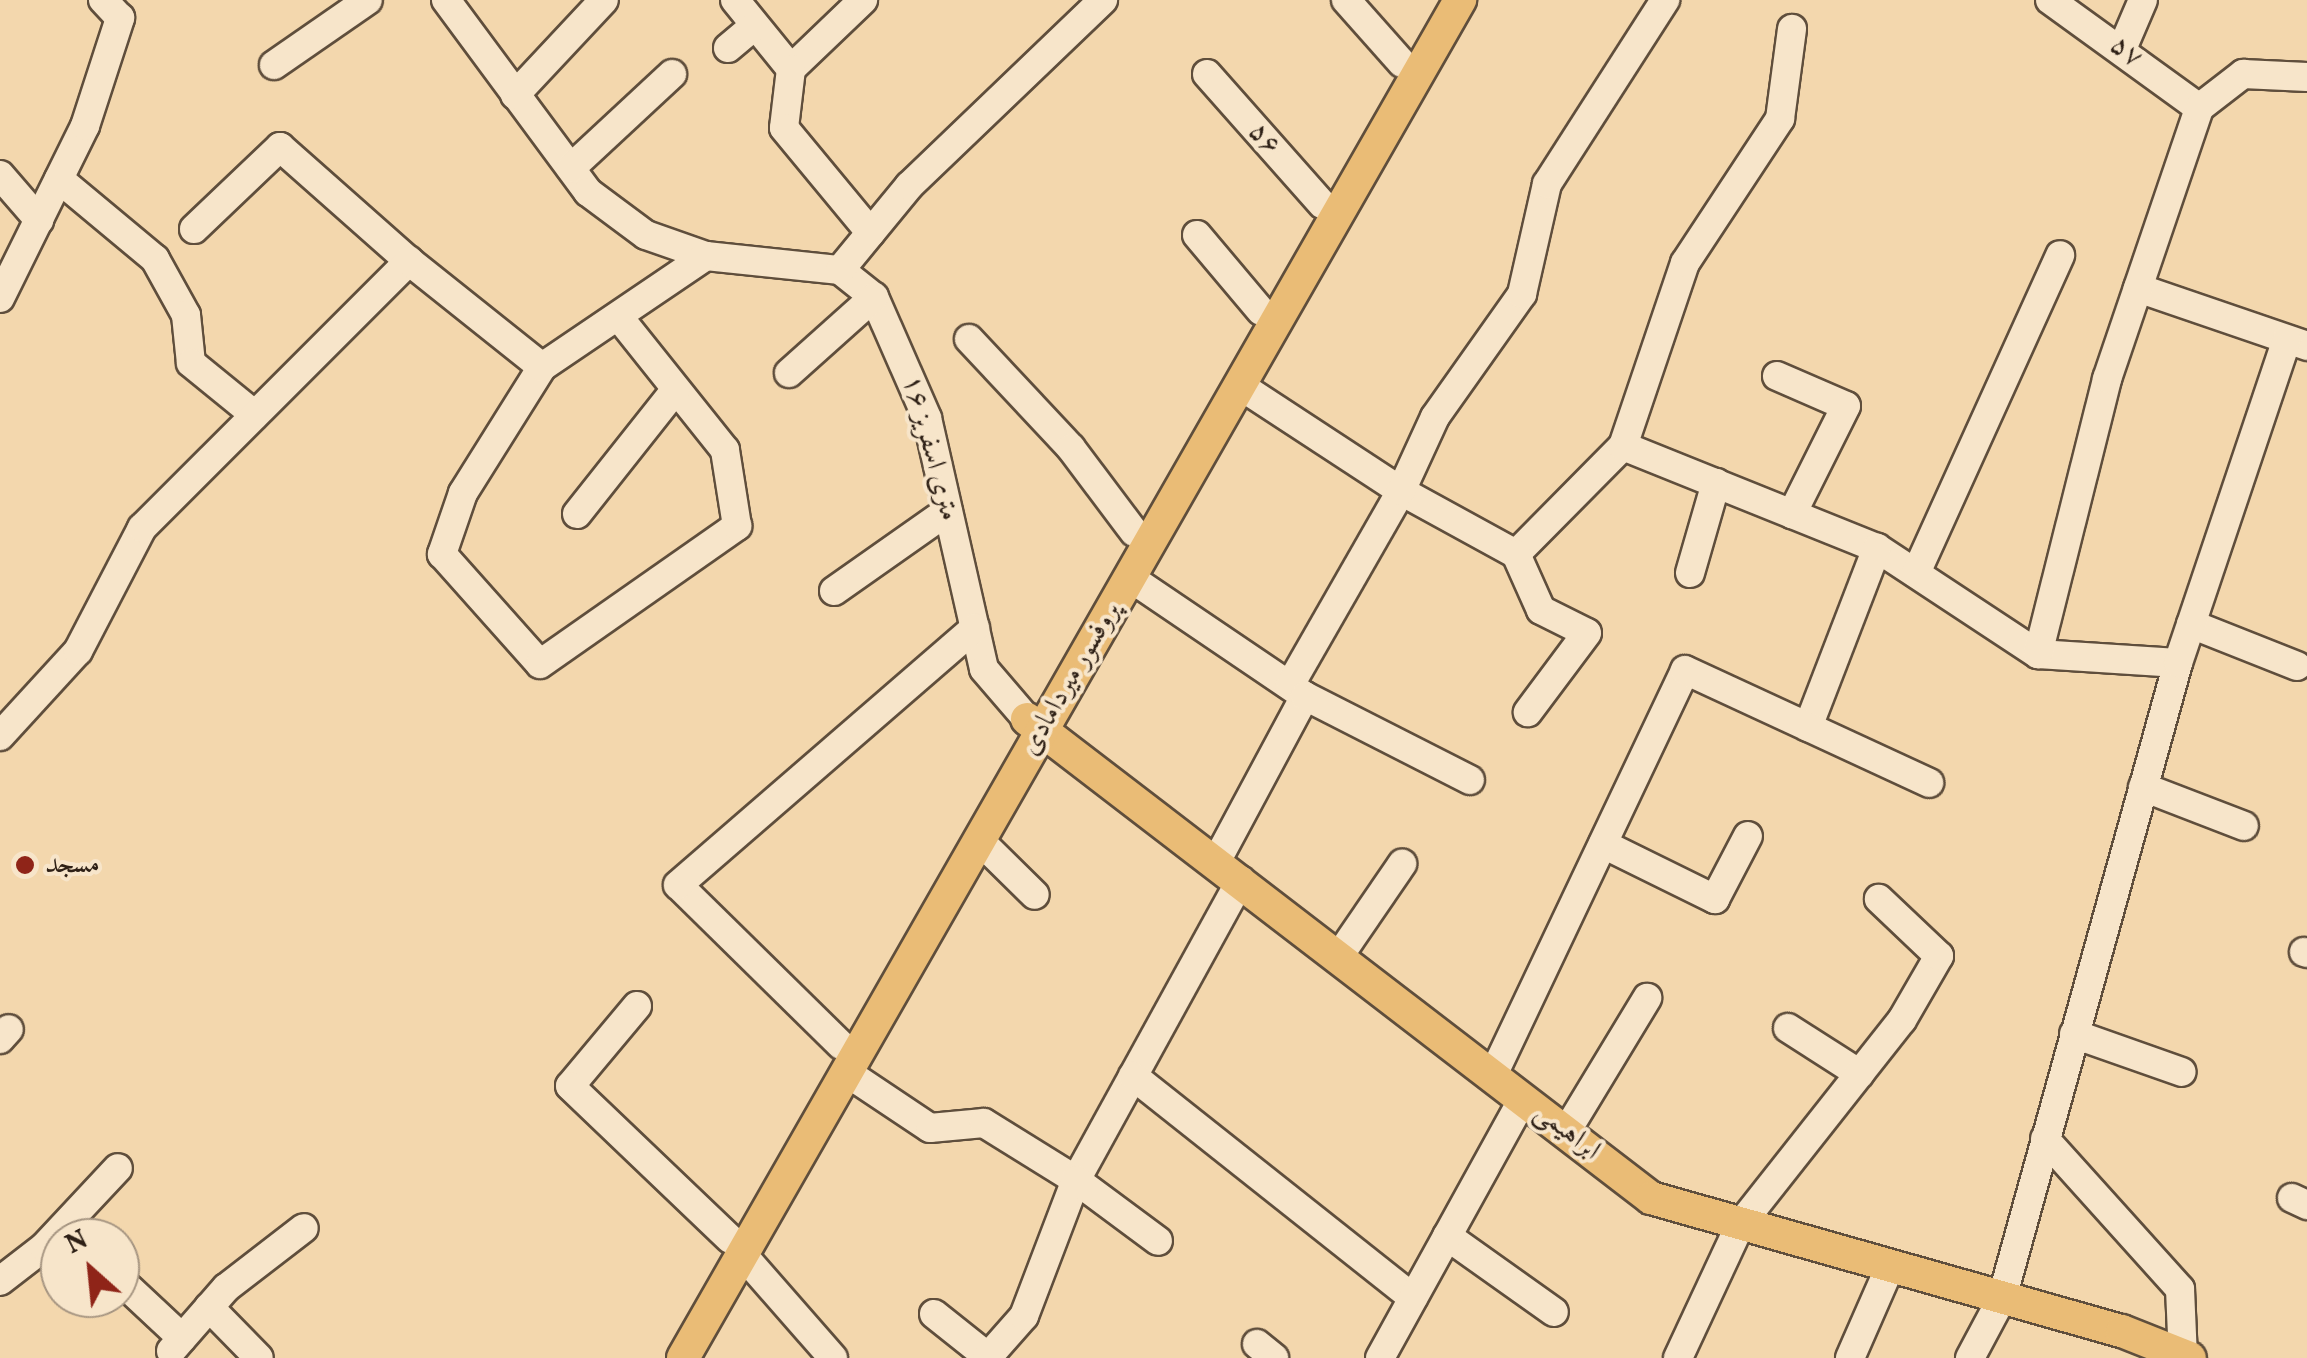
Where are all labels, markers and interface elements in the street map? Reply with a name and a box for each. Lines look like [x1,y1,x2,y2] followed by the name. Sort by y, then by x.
[2103,29,2149,75] street label: ۵۷
[1241,116,1287,162] street label: ۵۶
[894,371,966,525] street label: ۱۶ متری اسفریز
[1014,596,1128,762] street label: پروفسور میردامادی
[45,848,100,882] place label: مسجد
[14,854,36,876] marker: مسجد
[1527,1096,1607,1168] street label: ابراهیمی
[40,1218,140,1318] north arrow
[59,1221,95,1265] text: N

